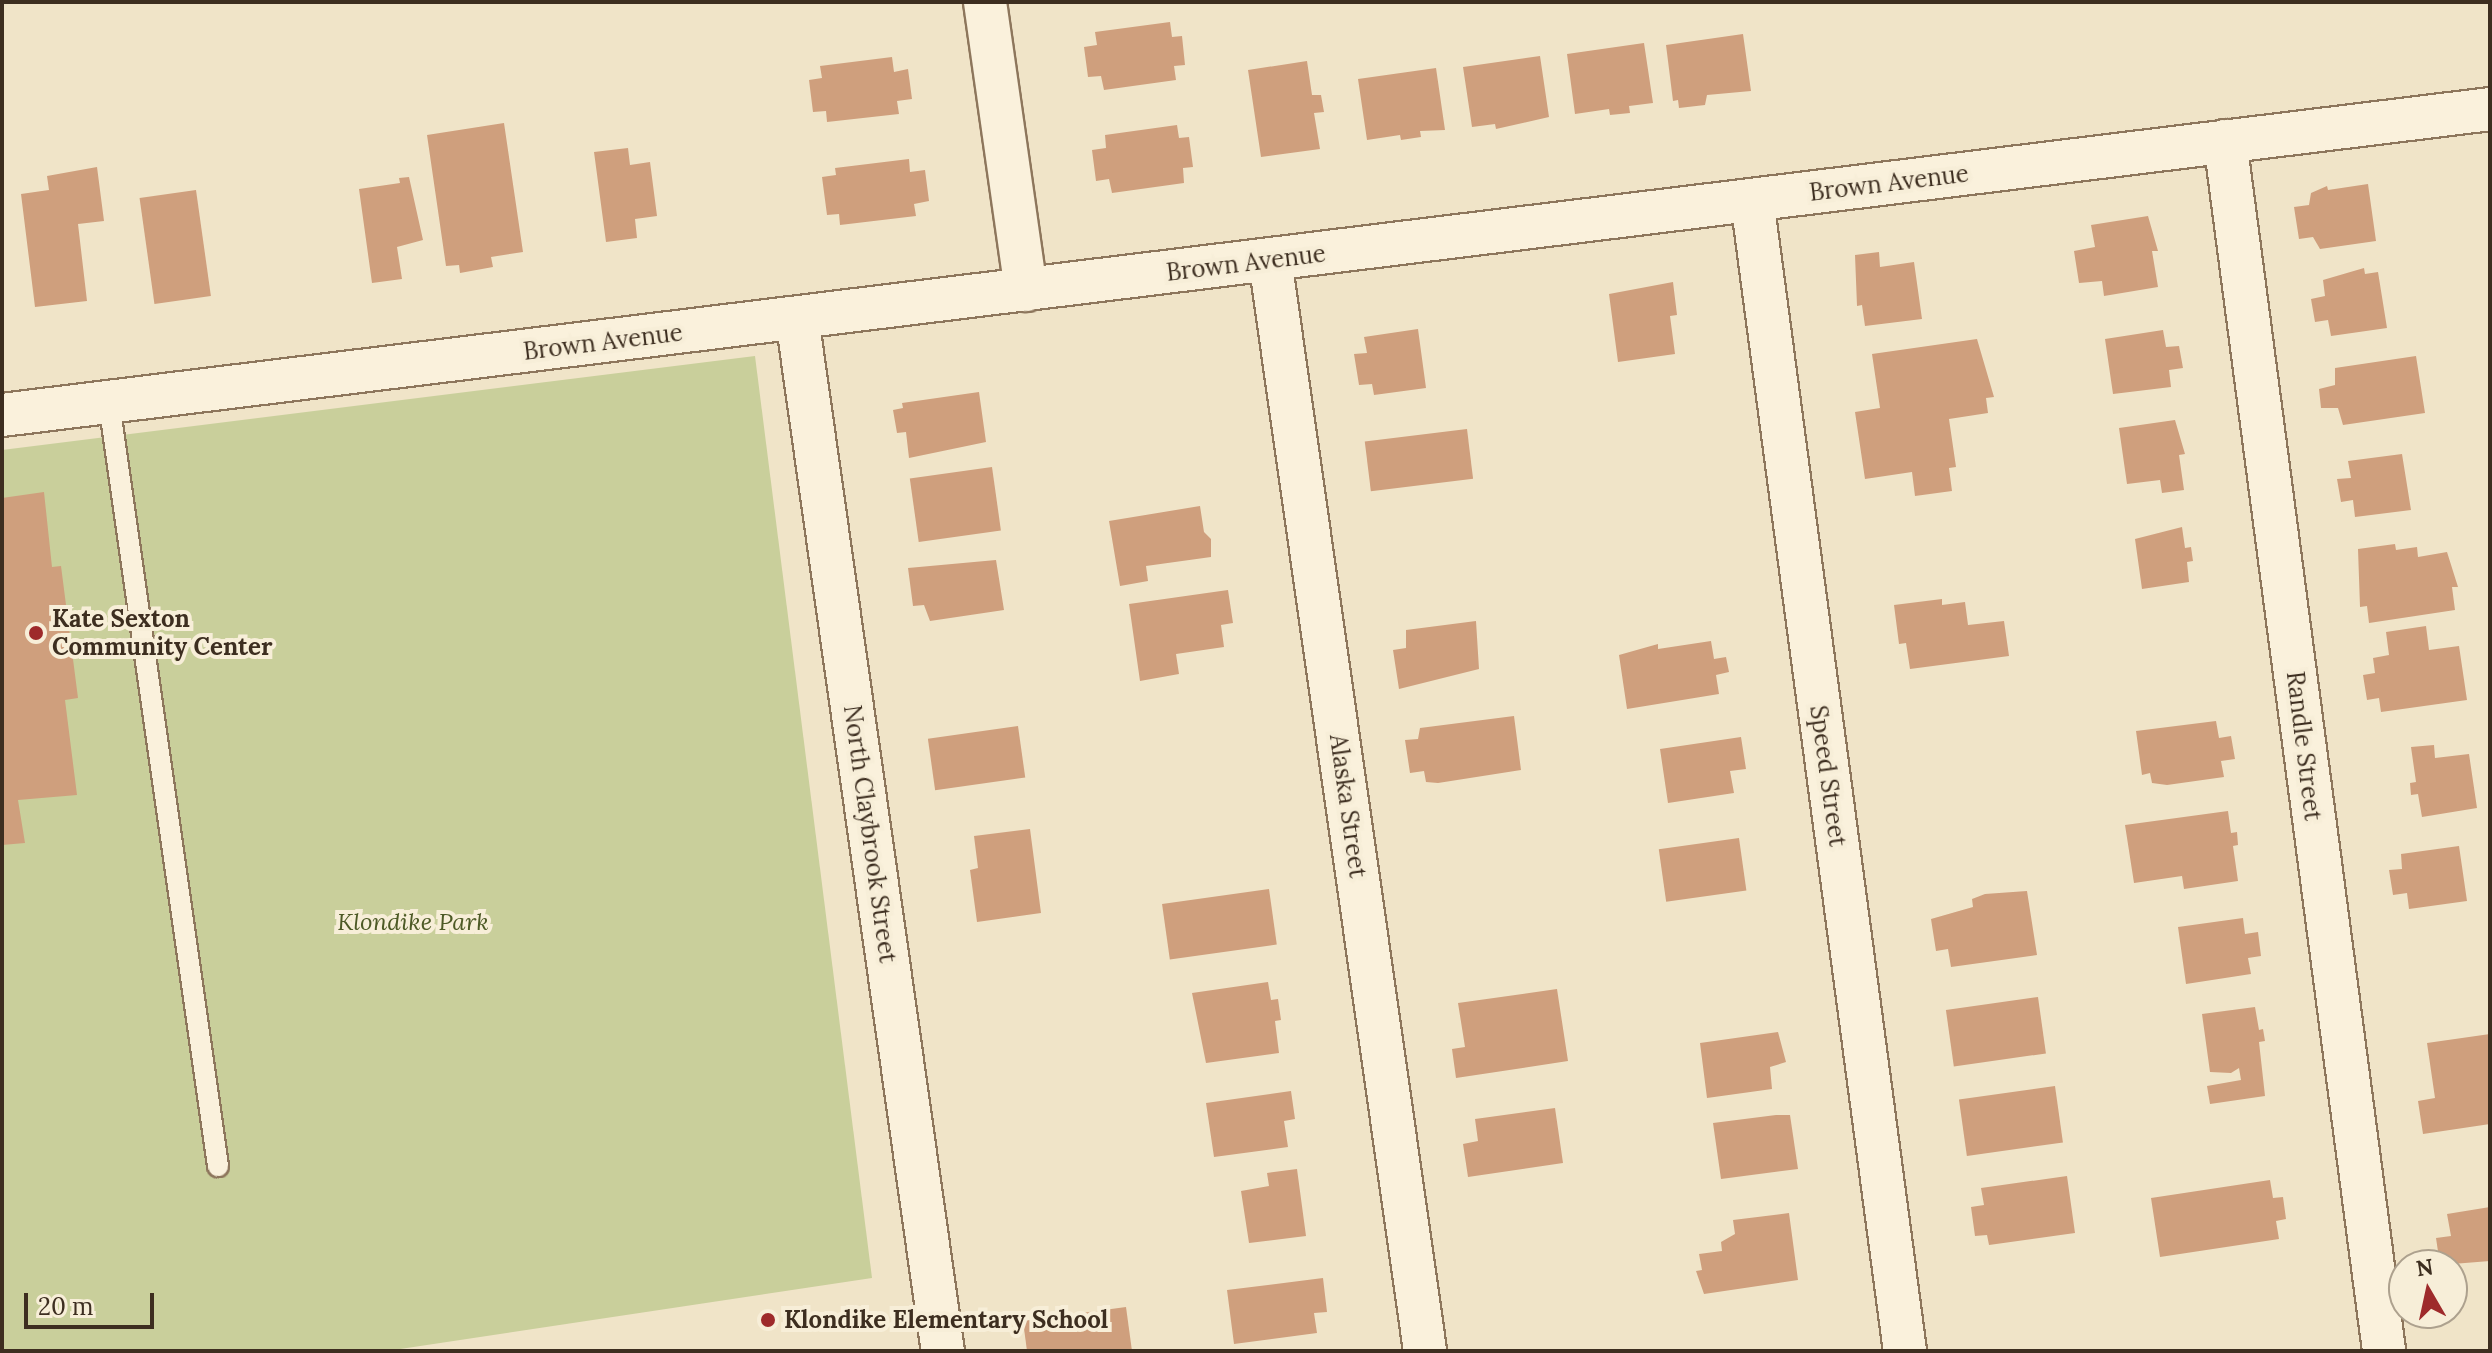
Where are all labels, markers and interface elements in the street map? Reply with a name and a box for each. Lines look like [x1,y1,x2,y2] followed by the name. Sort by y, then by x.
[1808,159,1970,207] street label: Brown Avenue
[1165,239,1327,287] street label: Brown Avenue
[522,318,684,366] street label: Brown Avenue
[52,605,272,661] place label: Kate Sexton Community Center
[27,624,45,642] marker: Kate Sexton Community Center
[2281,670,2327,822] street label: Randle Street
[838,703,902,965] street label: North Claybrook Street
[1804,704,1852,848] street label: Speed Street
[1324,732,1372,880] street label: Alaska Street
[337,908,489,936] park label: Klondike Park
[2388,1249,2468,1329] north arrow
[2414,1252,2435,1282] text: N
[28,1277,158,1327] scale bar
[38,1291,94,1322] text: 20 m
[784,1306,1108,1334] place label: Klondike Elementary School
[759,1311,777,1329] marker: Klondike Elementary School

